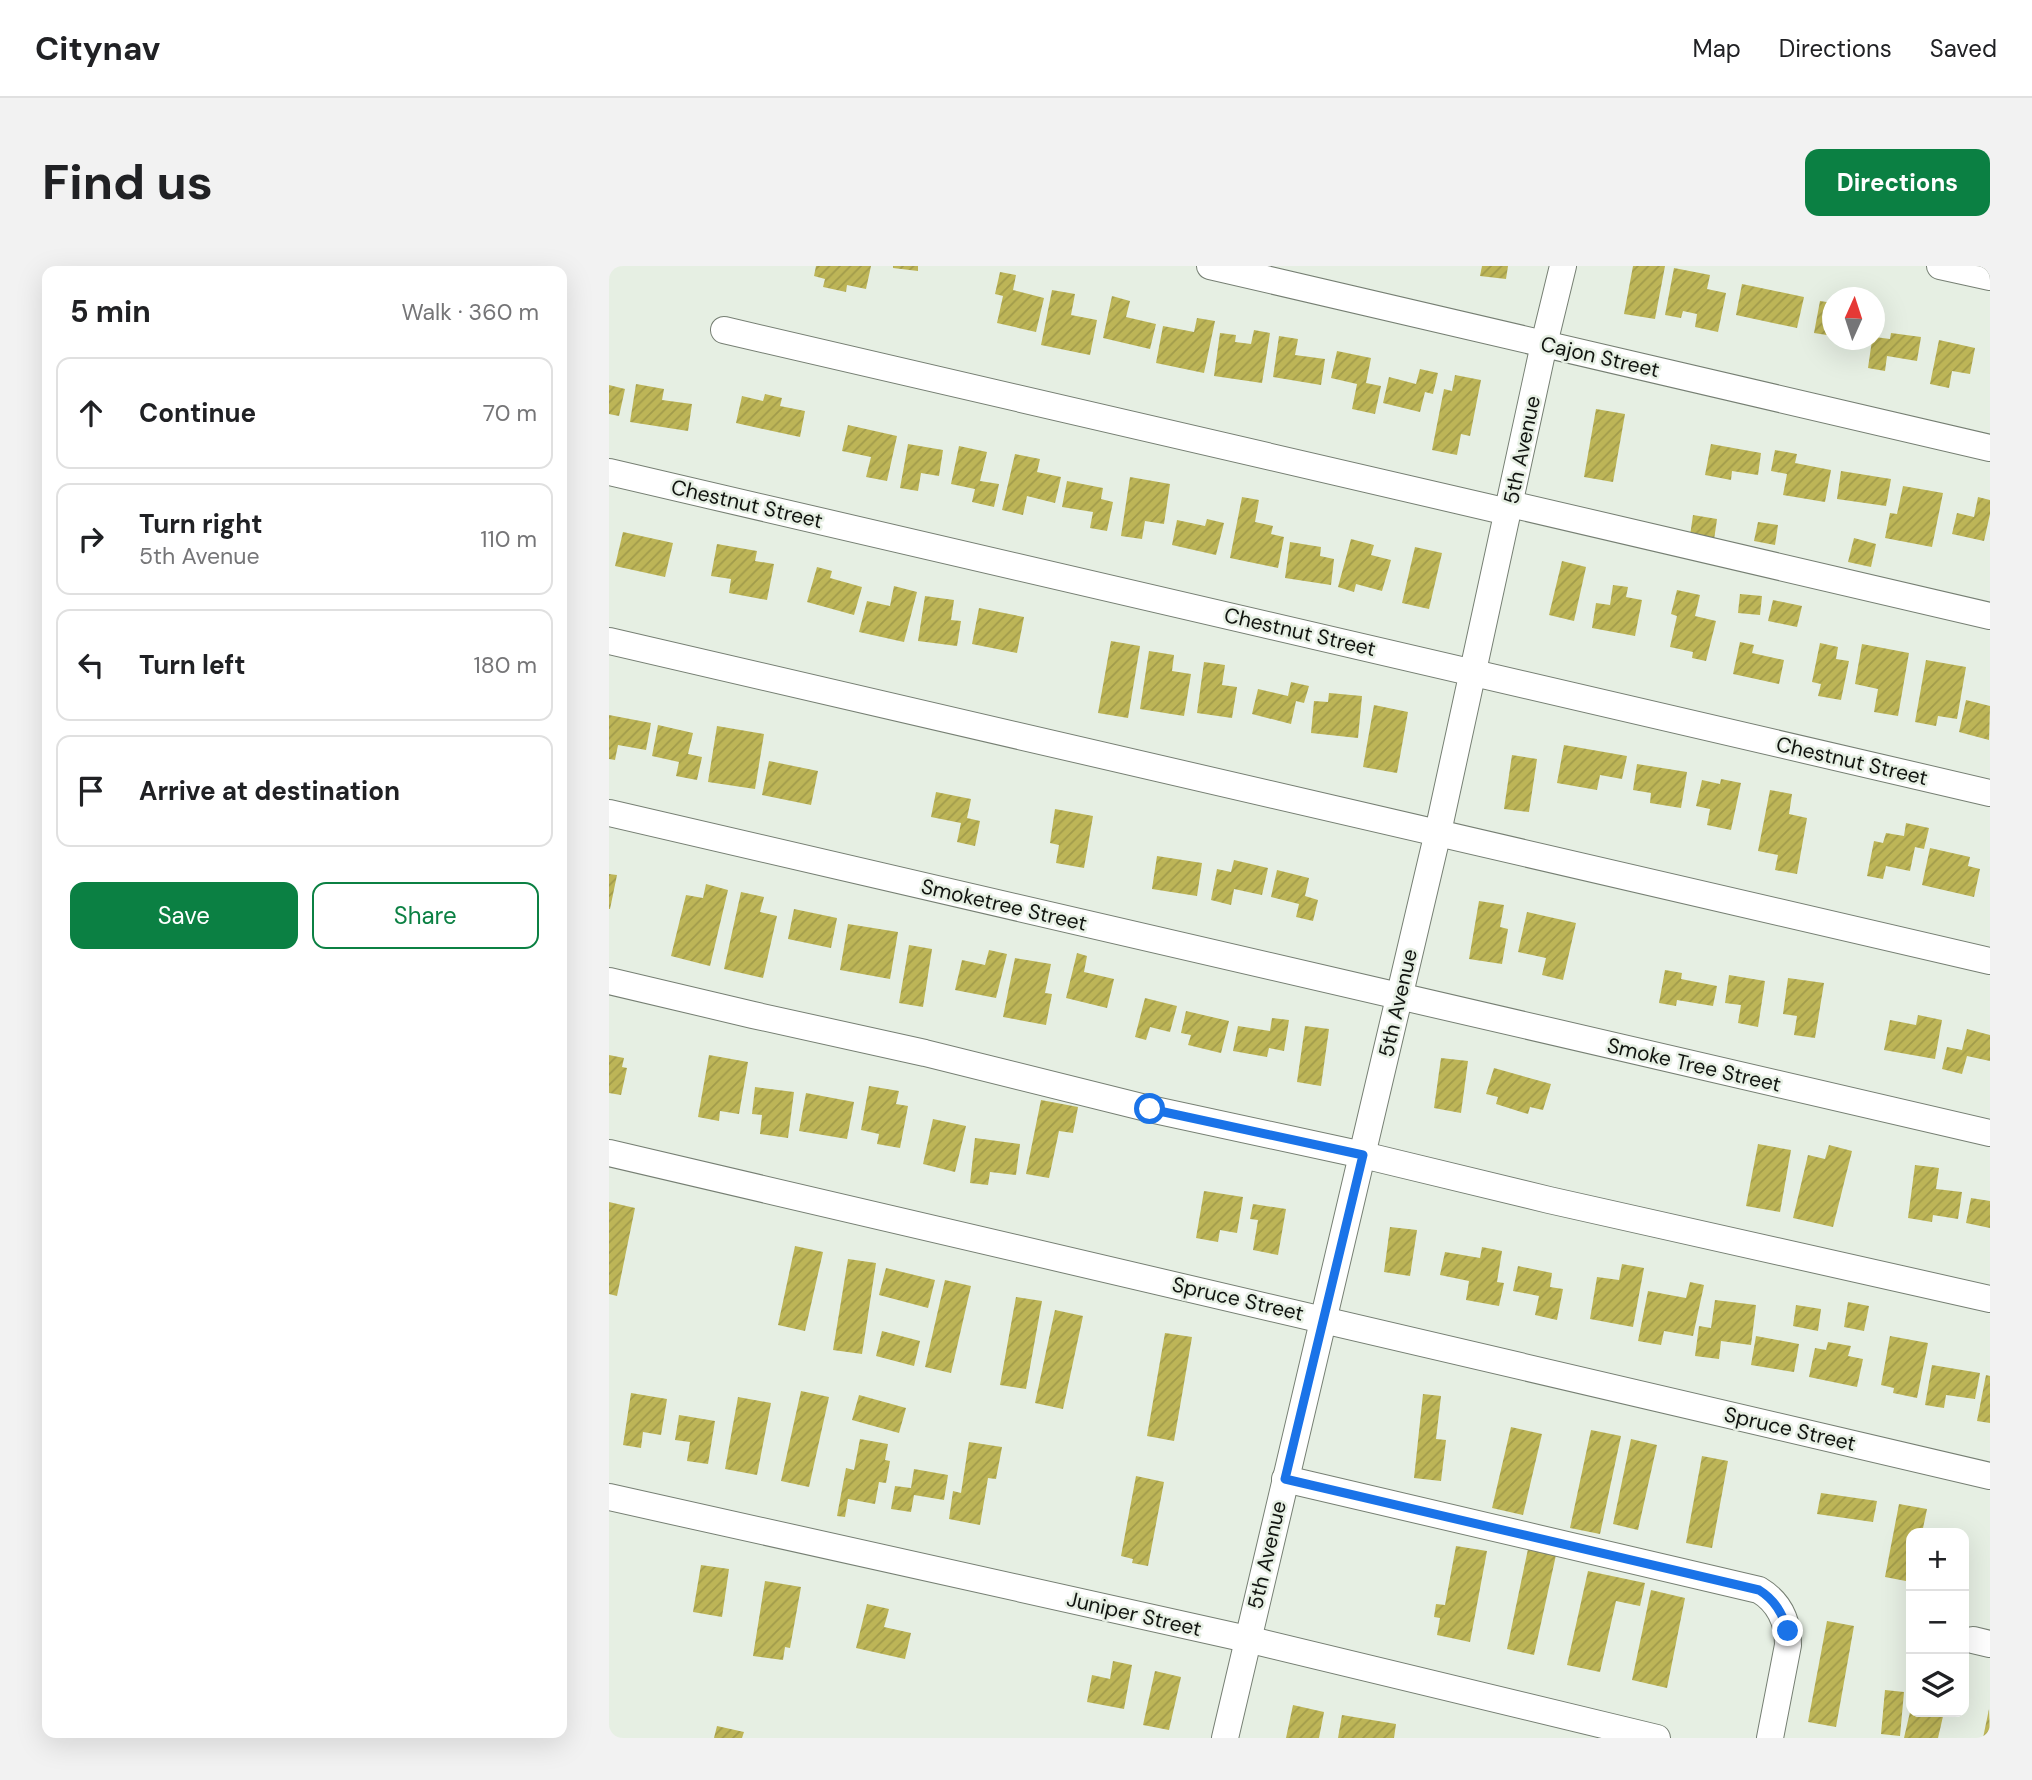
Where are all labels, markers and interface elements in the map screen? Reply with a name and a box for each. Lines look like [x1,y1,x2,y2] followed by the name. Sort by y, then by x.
[35,27,160,70] text: Citynav
[1693,33,1741,64] text: Map
[1779,33,1892,64] text: Directions
[1930,33,1997,64] text: Saved
[1805,149,1990,216] button: Directions
[42,150,213,214] text: Find us
[1822,287,1885,350] north arrow
[70,292,151,331] text: 5 min
[401,297,539,327] text: Walk · 360 m
[1538,330,1662,384] street label: Cajon Street
[1497,393,1547,507] street label: 5th Avenue
[72,394,110,432] icon: ahead
[139,396,256,430] text: Continue
[483,398,537,428] text: 70 m
[668,473,826,535] street label: Chestnut Street
[139,507,263,541] text: Turn right
[72,520,110,558] icon: right
[480,524,537,554] text: 110 m
[139,541,260,571] text: 5th Avenue
[1221,601,1379,663] street label: Chestnut Street
[72,646,110,684] icon: left
[139,648,246,682] text: Turn left
[473,650,537,680] text: 180 m
[1773,730,1931,792] street label: Chestnut Street
[72,772,110,810] icon: arrive
[139,774,400,808] text: Arrive at destination
[918,872,1090,938] street label: Smoketree Street
[70,882,298,949] button: Save
[312,882,539,949] button: Share
[1372,946,1424,1060] street label: 5th Avenue
[1604,1031,1784,1099] street label: Smoke Tree Street
[1134,1093,1165,1124] route start
[1169,1270,1307,1328] street label: Spruce Street
[1721,1400,1859,1458] street label: Spruce Street
[1241,1498,1293,1612] street label: 5th Avenue
[1906,1528,1969,1717] map controls
[1906,1528,1969,1591] button: +
[1064,1585,1204,1643] street label: Juniper Street
[1906,1591,1969,1654] button: −
[1772,1615,1803,1646] route end
[1906,1654,1969,1717] button: layers

